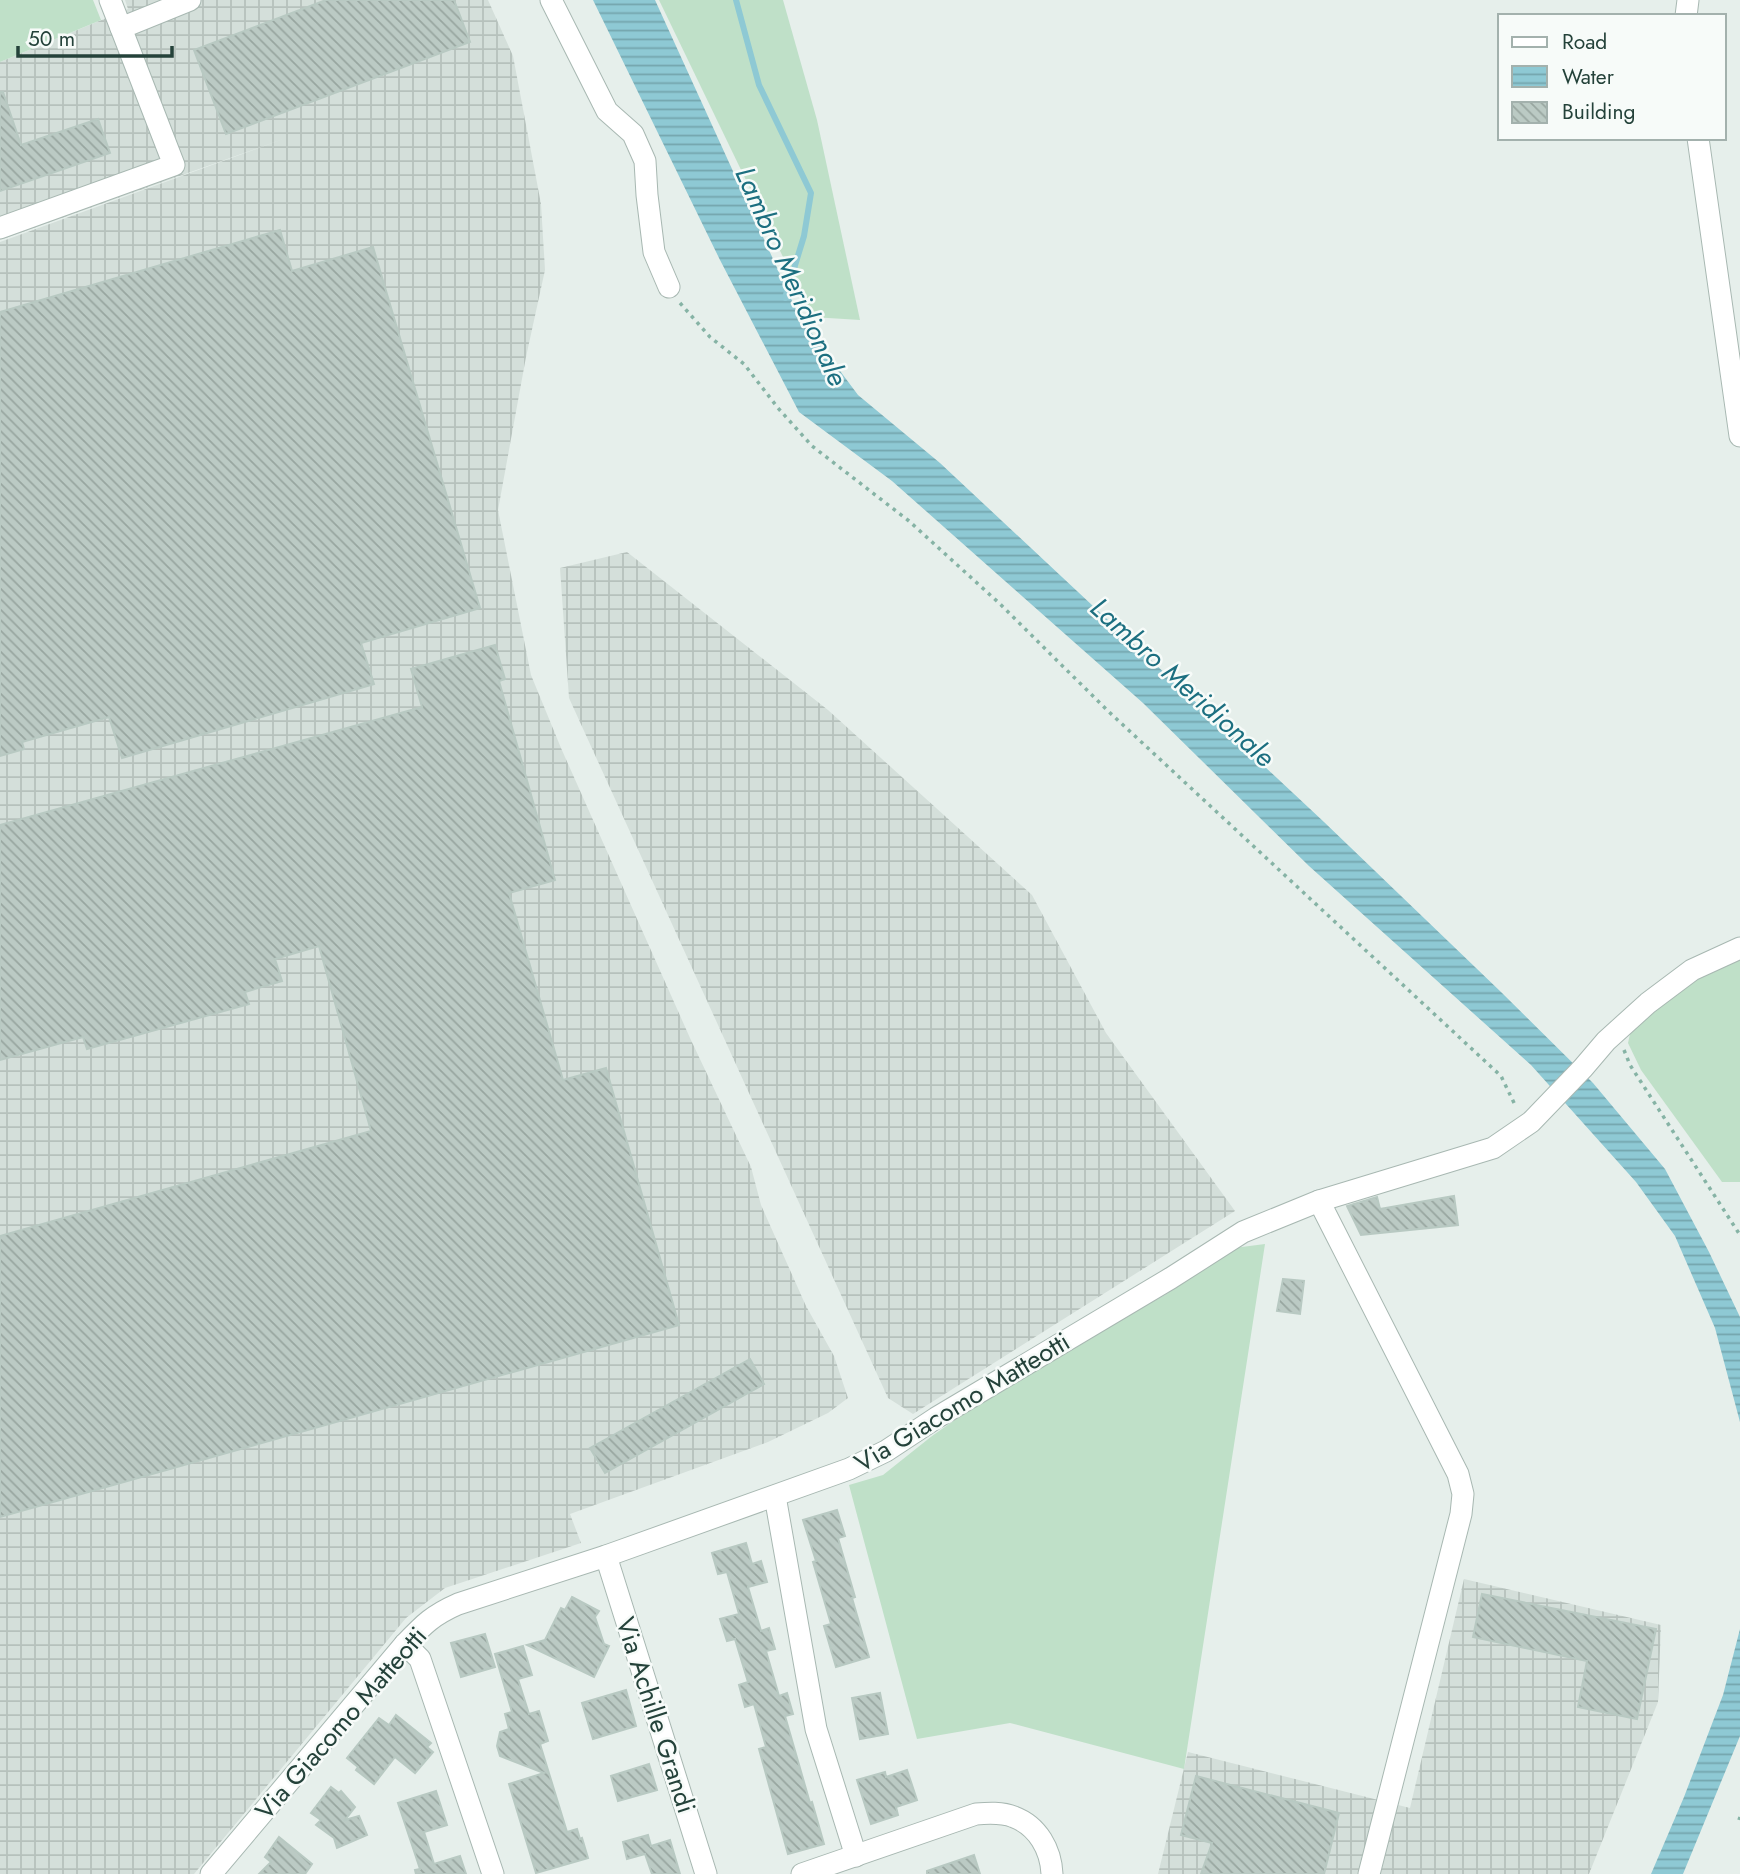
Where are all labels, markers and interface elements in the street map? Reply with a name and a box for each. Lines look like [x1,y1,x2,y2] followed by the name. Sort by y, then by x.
[18,14,172,58] scale bar
[1498,14,1726,140] legend
[28,24,75,54] text: 50 m
[1562,27,1607,57] text: Road
[1562,62,1615,92] text: Water
[1562,97,1635,127] text: Building
[725,160,858,392] water label: Lambro Meridionale
[1081,588,1284,777] water label: Lambro Meridionale
[847,1323,1077,1481] street label: Via Giacomo Matteotti
[606,1612,706,1818] street label: Via Achille Grandi
[246,1618,436,1828] street label: Via Giacomo Matteotti

